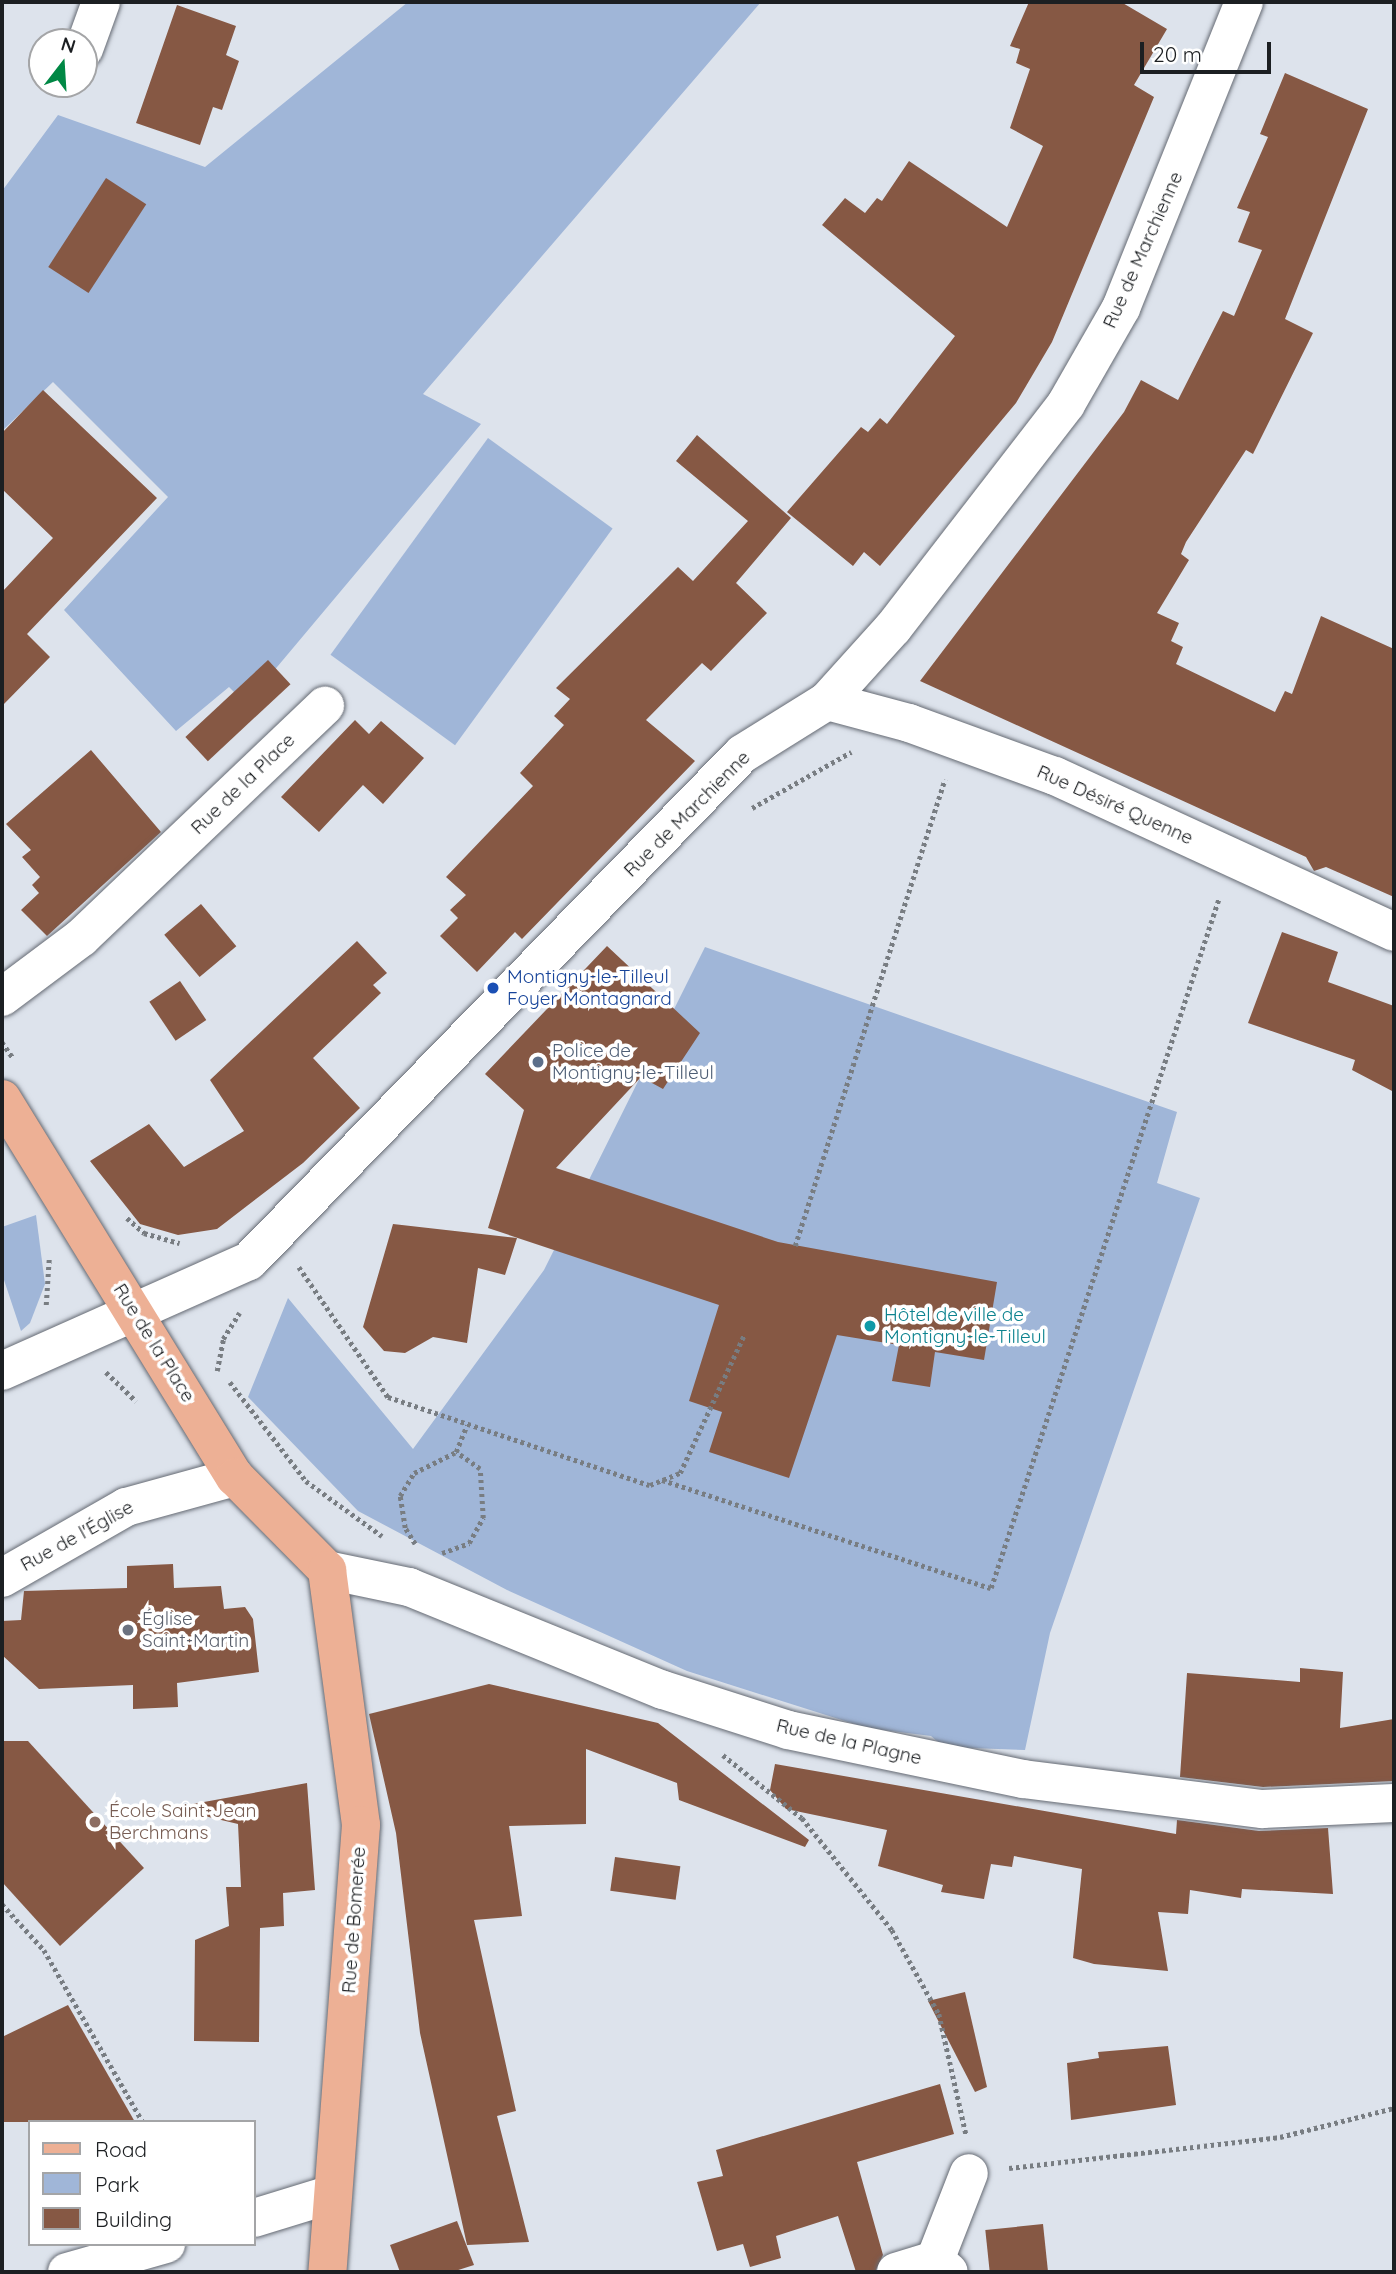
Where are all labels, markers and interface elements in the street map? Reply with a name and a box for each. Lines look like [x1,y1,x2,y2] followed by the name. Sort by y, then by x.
[28,28,98,98] north arrow
[1144,28,1275,72] scale bar
[58,31,79,58] text: N
[1153,41,1202,67] text: 20 m
[1098,168,1188,332] street label: Rue de Marchienne
[186,729,300,839] street label: Rue de la Place
[619,746,755,882] street label: Rue de Marchienne
[1033,760,1197,850] street label: Rue Désiré Quenne
[507,966,672,1010] place label: Montigny-le-Tilleul Foyer Montagnard
[485,980,501,996] marker: Montigny-le-Tilleul Foyer Montagnard
[552,1040,714,1084] place label: Police de Montigny-le-Tilleul
[530,1054,546,1070] marker: Police de Montigny-le-Tilleul
[108,1279,200,1407] street label: Rue de la Place
[884,1304,1046,1348] place label: Hôtel de ville de Montigny-le-Tilleul
[862,1318,878,1334] marker: Hôtel de ville de Montigny-le-Tilleul
[17,1496,137,1576] street label: Rue de l'Église
[142,1608,249,1652] place label: Église Saint-Martin
[120,1622,136,1638] marker: Église Saint-Martin
[774,1714,924,1770] street label: Rue de la Plagne
[109,1800,256,1844] place label: École Saint-Jean Berchmans
[87,1814,103,1830] marker: École Saint-Jean Berchmans
[338,1846,370,1994] street label: Rue de Bomerée
[28,2120,256,2246] legend
[95,2136,147,2162] text: Road
[95,2171,139,2197] text: Park
[95,2206,172,2232] text: Building

